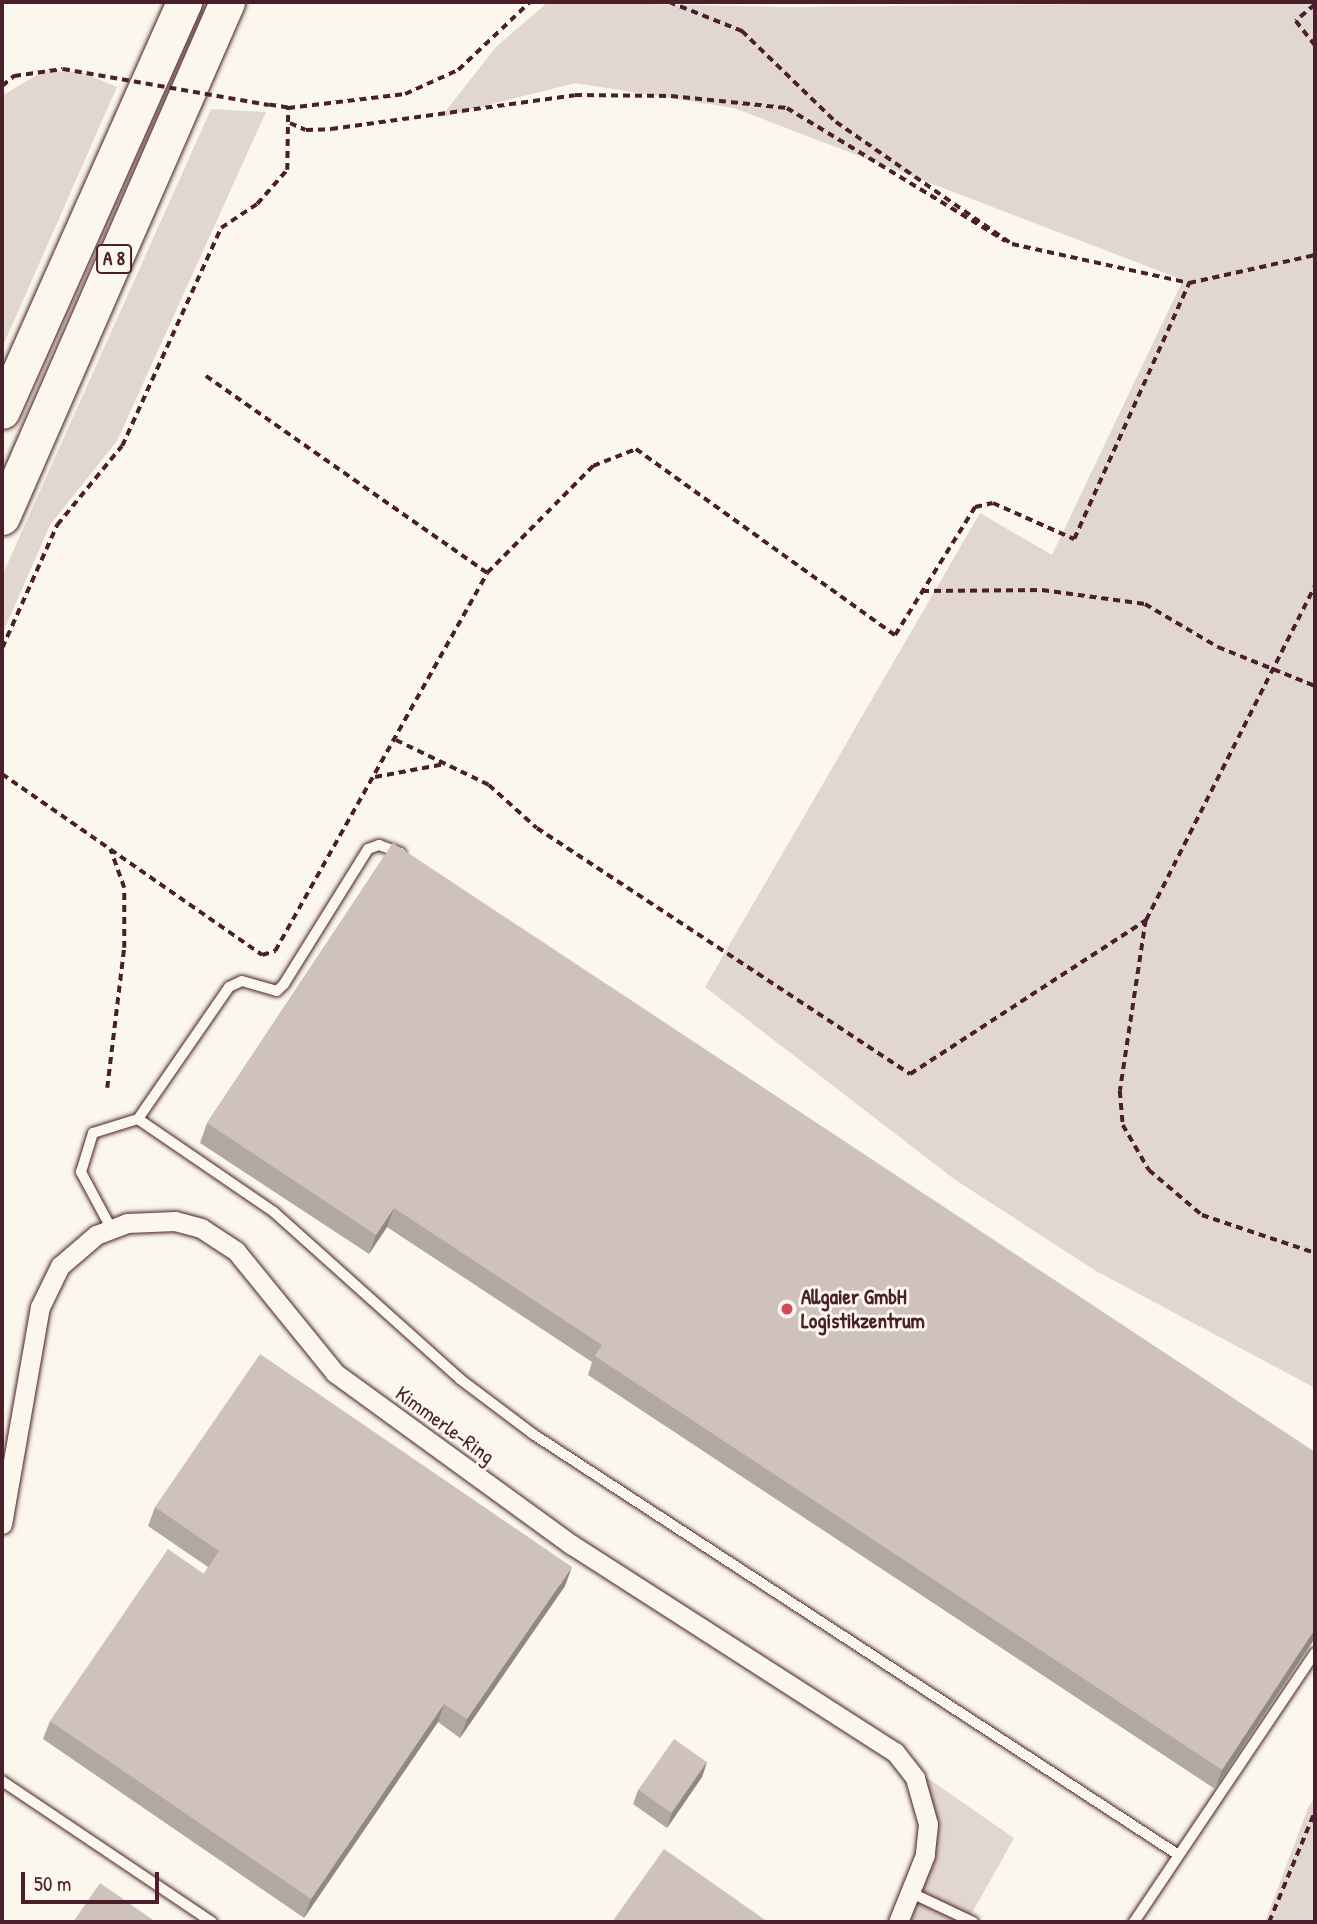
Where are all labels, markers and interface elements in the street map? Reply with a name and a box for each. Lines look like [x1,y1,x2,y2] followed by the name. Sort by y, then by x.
[95,244,133,274] road number: A 8
[801,1284,925,1334] place label: Allgaier GmbH Logistikzentrum
[779,1301,795,1317] marker: Allgaier GmbH Logistikzentrum
[391,1381,499,1469] street label: Kimmerle-Ring
[24,1857,163,1901] scale bar
[34,1869,71,1898] text: 50 m

